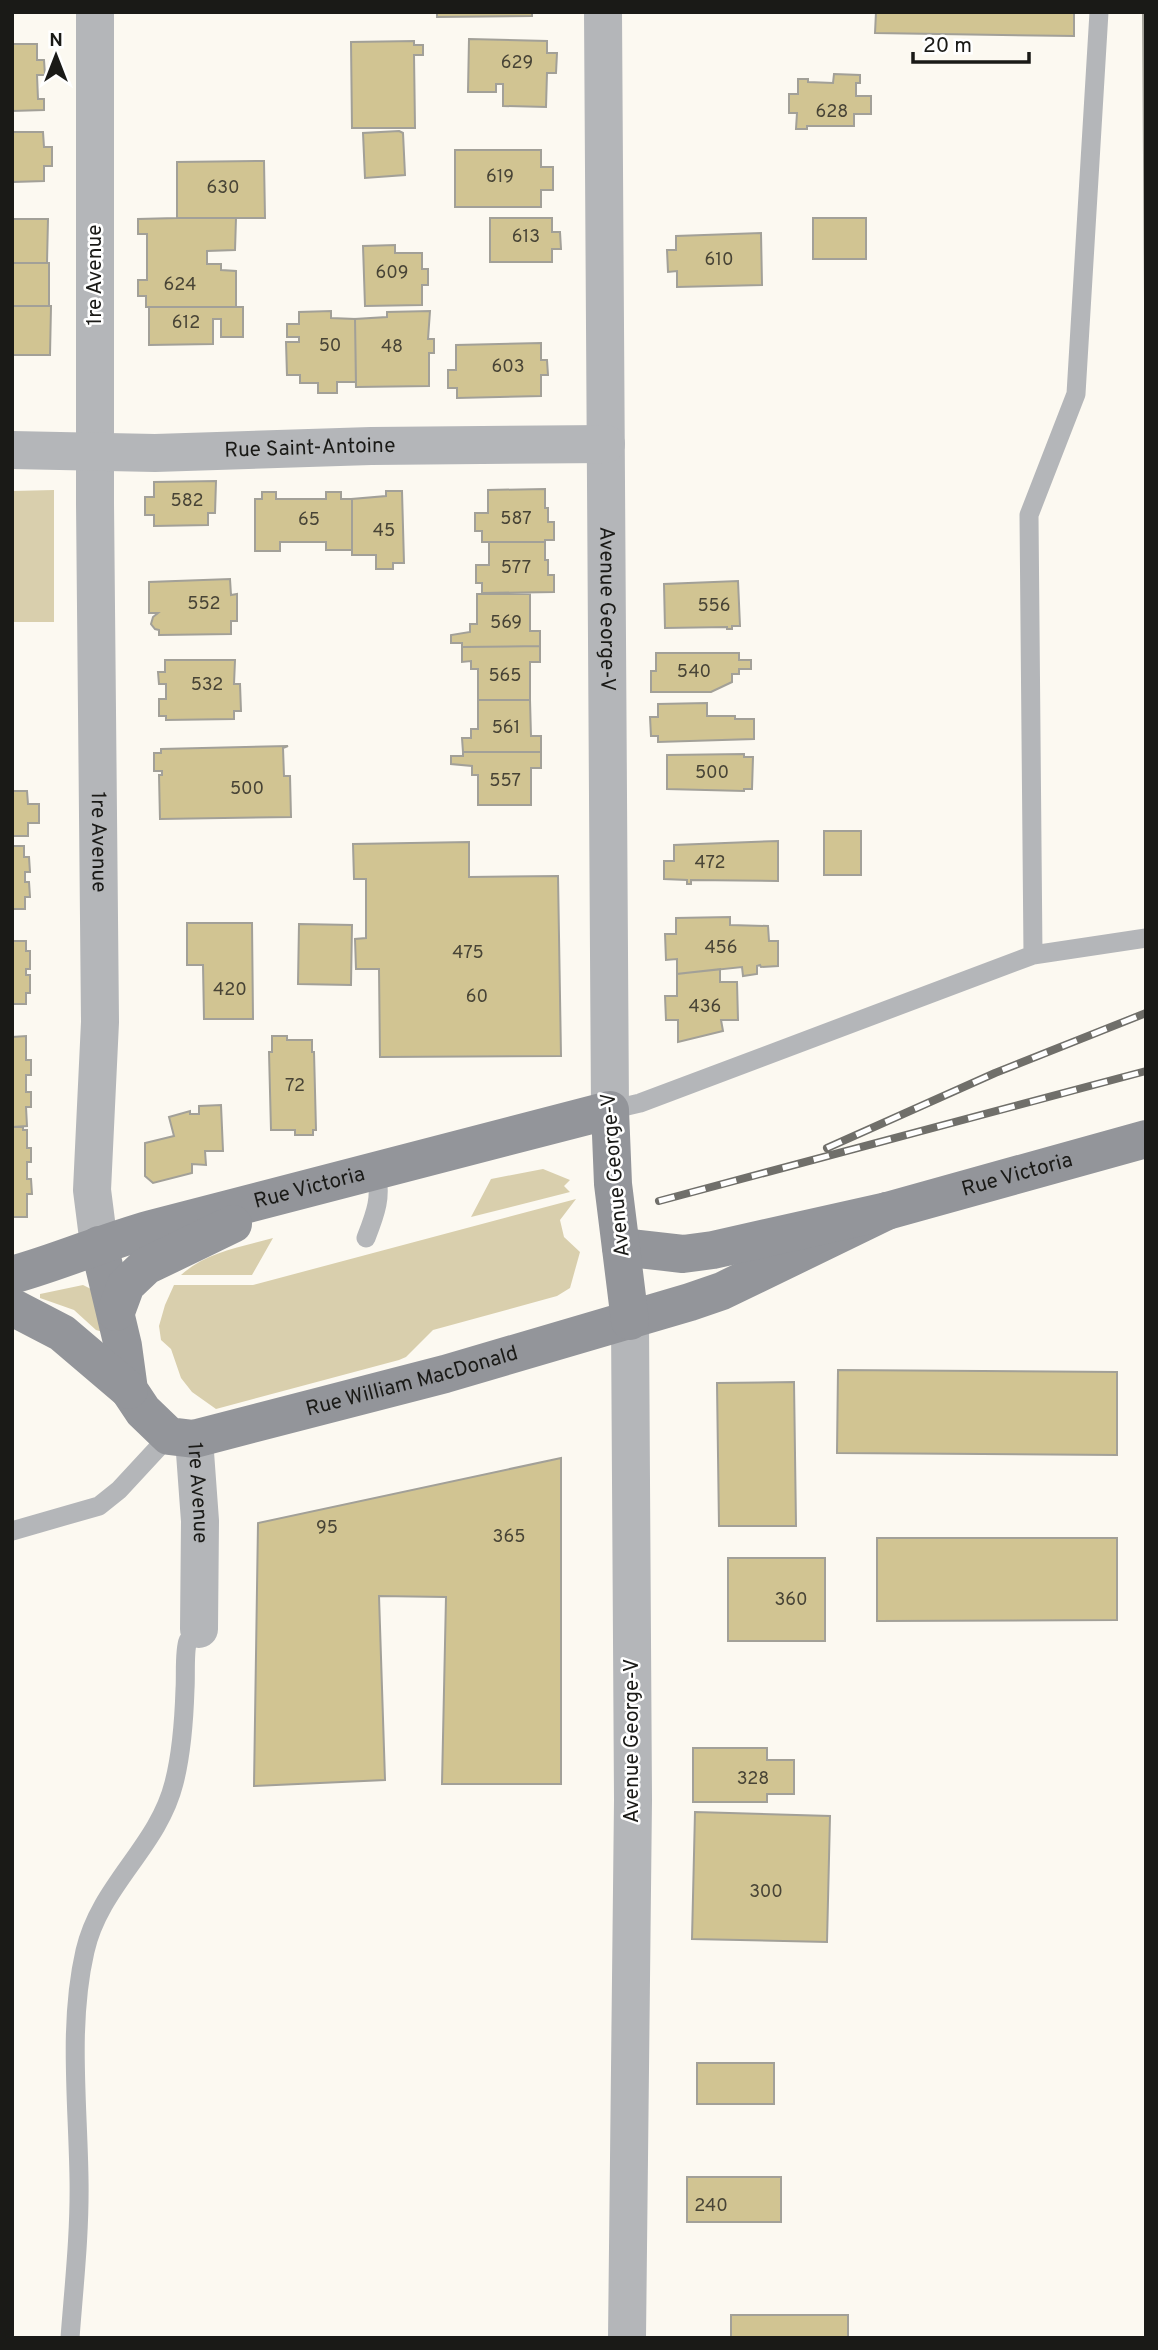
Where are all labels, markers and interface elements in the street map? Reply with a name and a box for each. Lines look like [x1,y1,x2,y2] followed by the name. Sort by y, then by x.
[21,21,91,91] north arrow
[913,21,1028,65] scale bar
[49,29,63,53] text: N
[923,33,972,60] text: 20 m
[501,52,533,75] house number: 629
[816,101,848,124] house number: 628
[486,166,514,189] house number: 619
[207,177,239,200] house number: 630
[82,224,109,326] street label: 1re Avenue
[512,226,540,249] house number: 613
[704,249,734,272] house number: 610
[375,262,409,285] house number: 609
[164,274,196,297] house number: 624
[172,312,200,335] house number: 612
[319,335,341,358] house number: 50
[381,336,403,359] house number: 48
[491,356,525,379] house number: 603
[224,432,396,464] street label: Rue Saint-Antoine
[171,490,203,513] house number: 582
[500,508,532,531] house number: 587
[298,509,320,532] house number: 65
[373,520,395,543] house number: 45
[593,526,621,691] street label: Avenue George-V
[501,557,531,580] house number: 577
[187,593,221,616] house number: 552
[697,595,731,618] house number: 556
[490,612,522,635] house number: 569
[677,661,711,684] house number: 540
[488,665,522,688] house number: 565
[191,674,223,697] house number: 532
[492,717,520,740] house number: 561
[695,762,729,785] house number: 500
[489,770,521,793] house number: 557
[230,778,264,801] house number: 500
[84,791,112,893] street label: 1re Avenue
[694,852,726,875] house number: 472
[704,937,738,960] house number: 456
[452,942,484,965] house number: 475
[213,979,247,1002] house number: 420
[466,986,488,1009] house number: 60
[689,996,721,1019] house number: 436
[285,1075,305,1098] house number: 72
[595,1092,637,1258] street label: Avenue George-V
[959,1147,1076,1203] street label: Rue Victoria
[251,1161,368,1215] street label: Rue Victoria
[303,1340,521,1423] street label: Rue William MacDonald
[181,1441,214,1543] street label: 1re Avenue
[316,1517,338,1540] house number: 95
[493,1526,525,1549] house number: 365
[774,1589,808,1612] house number: 360
[619,1659,646,1823] street label: Avenue George-V
[737,1768,769,1791] house number: 328
[749,1881,783,1904] house number: 300
[694,2195,728,2218] house number: 240

